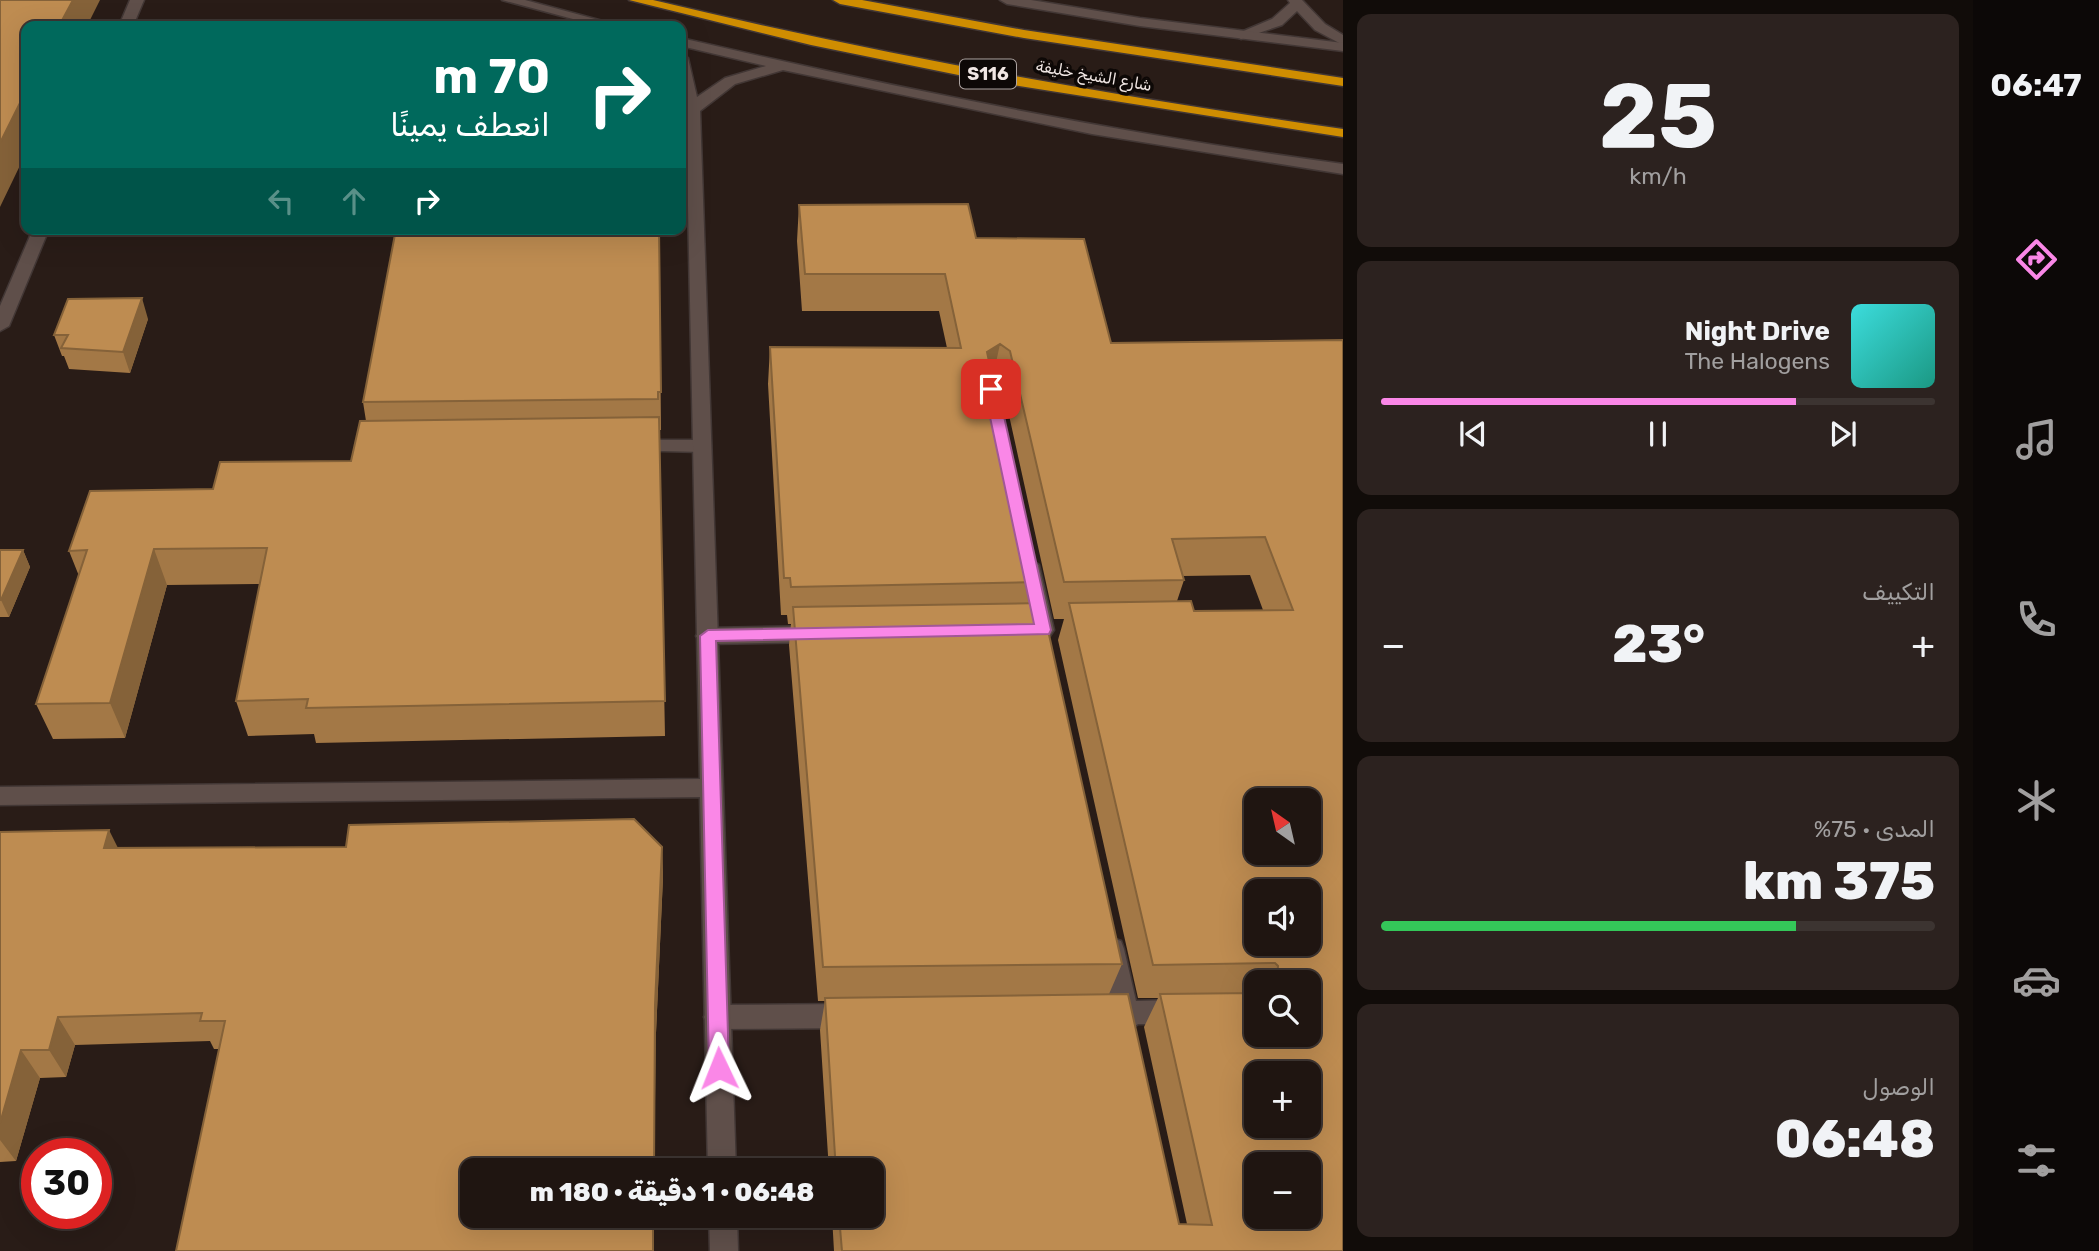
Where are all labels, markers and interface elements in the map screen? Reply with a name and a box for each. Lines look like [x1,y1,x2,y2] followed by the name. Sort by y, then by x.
[433,47,550,105] text: 70 m
[574,49,665,140] icon: right
[1034,56,1154,97] street label: شارع الشيخ خليفة
[960,60,1016,88] road number: S116
[1599,62,1717,170] text: 25
[1990,66,2082,104] text: 06:47
[390,106,550,144] text: انعطف يمينًا
[1629,162,1687,190] text: km/h
[262,182,300,220] icon: left
[335,182,373,220] icon: ahead
[408,182,446,220] icon: right
[2012,235,2061,284] icon: directions
[1685,316,1830,347] text: Night Drive
[1684,347,1830,375] text: The Halogens
[961,359,1021,419] pin
[972,370,1010,408] icon: arrive
[1454,415,1492,453] icon: previous
[1639,415,1677,453] icon: pause
[1824,415,1862,453] icon: next
[2012,415,2061,464] icon: music
[1862,578,1935,606] text: التكييف
[2012,595,2061,644] icon: phone
[1612,613,1705,675] text: 23°
[1381,622,1406,668] text: −
[1911,622,1935,668] text: +
[2012,776,2061,825] icon: climate
[1244,788,1321,864] north arrow
[1244,788,1321,1229] map controls
[1814,815,1935,843] text: المدى · 75%
[1743,850,1935,912] text: 375 km
[1244,879,1321,956] button: sound
[2012,956,2061,1005] icon: car
[1244,970,1321,1047] button: search
[682,1031,756,1105] position arrow
[1244,1061,1321,1138] button: +
[1863,1073,1935,1101] text: الوصول
[1775,1108,1935,1170] text: 06:48
[2012,1136,2061,1185] icon: filters
[21,1138,112,1229] speed limit sign: 30
[1244,1152,1321,1229] button: −
[530,1177,814,1208] text: 06:48 · 1 دقيقة · 180 m

